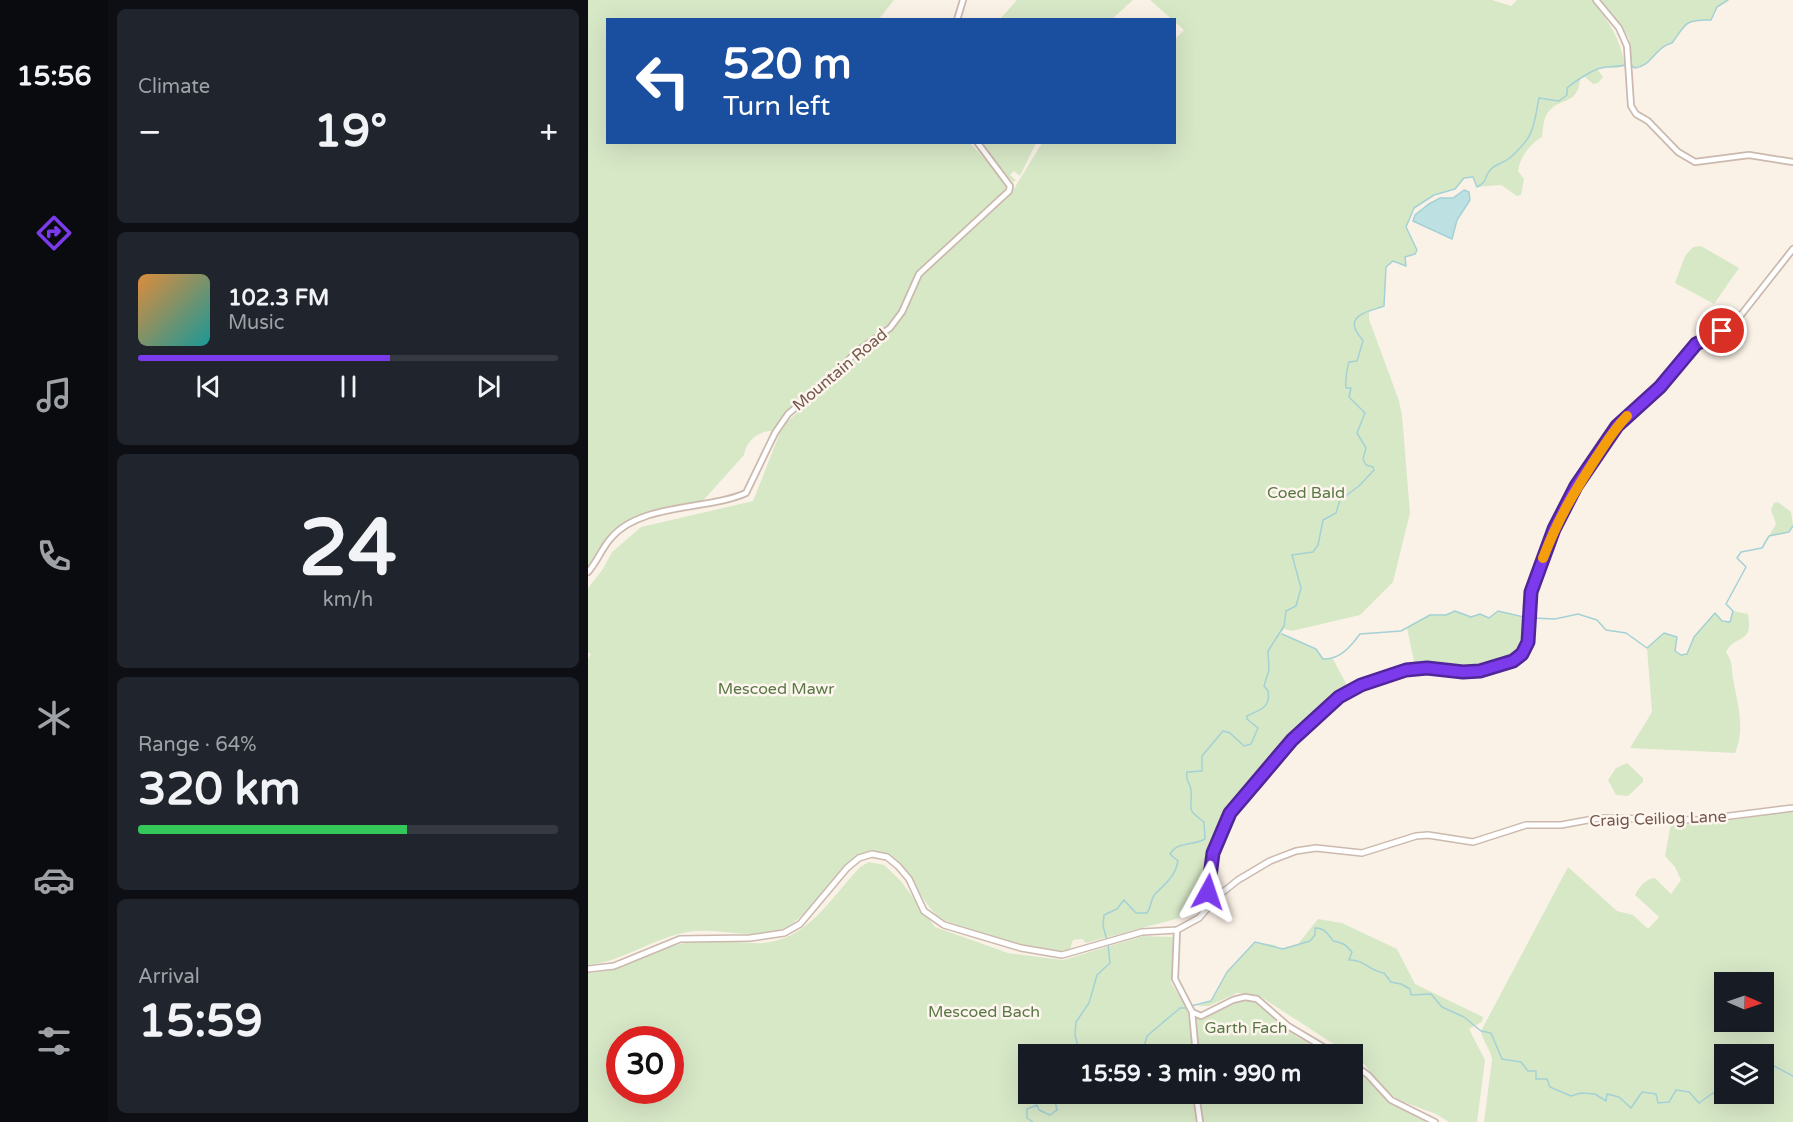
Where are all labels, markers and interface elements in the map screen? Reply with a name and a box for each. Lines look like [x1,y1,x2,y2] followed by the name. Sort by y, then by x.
[723,39,852,90] text: 520 m
[624,42,702,120] icon: left
[17,60,91,93] text: 15:56
[138,75,210,99] text: Climate
[723,90,830,123] text: Turn left
[314,105,387,159] text: 19°
[138,113,162,152] text: −
[539,113,558,152] text: +
[33,212,75,254] icon: directions
[228,285,329,311] text: 102.3 FM
[1696,305,1747,356] pin
[228,311,284,335] text: Music
[1705,314,1738,347] icon: arrive
[789,325,891,415] street label: Mountain Road
[192,370,225,403] icon: previous
[332,370,365,403] icon: pause
[472,370,505,403] icon: next
[33,374,75,416] icon: music
[1267,483,1345,503] park label: Coed Bald
[299,502,397,596] text: 24
[33,535,75,577] icon: phone
[323,588,373,612] text: km/h
[718,679,835,699] park label: Mescoed Mawr
[33,697,75,739] icon: climate
[138,733,257,757] text: Range · 64%
[138,763,300,817] text: 320 km
[1589,807,1727,831] street label: Craig Ceiliog Lane
[33,859,75,901] icon: car
[1176,860,1240,924] position arrow
[138,965,200,989] text: Arrival
[1714,972,1774,1032] north arrow
[1714,972,1774,1104] map controls
[138,995,263,1049] text: 15:59
[928,1002,1040,1022] park label: Mescoed Bach
[1204,1018,1288,1038] park label: Garth Fach
[33,1020,75,1062] icon: filters
[606,1026,684,1104] speed limit sign: 30
[1714,1044,1774,1104] button: layers
[1080,1061,1301,1087] text: 15:59 · 3 min · 990 m

